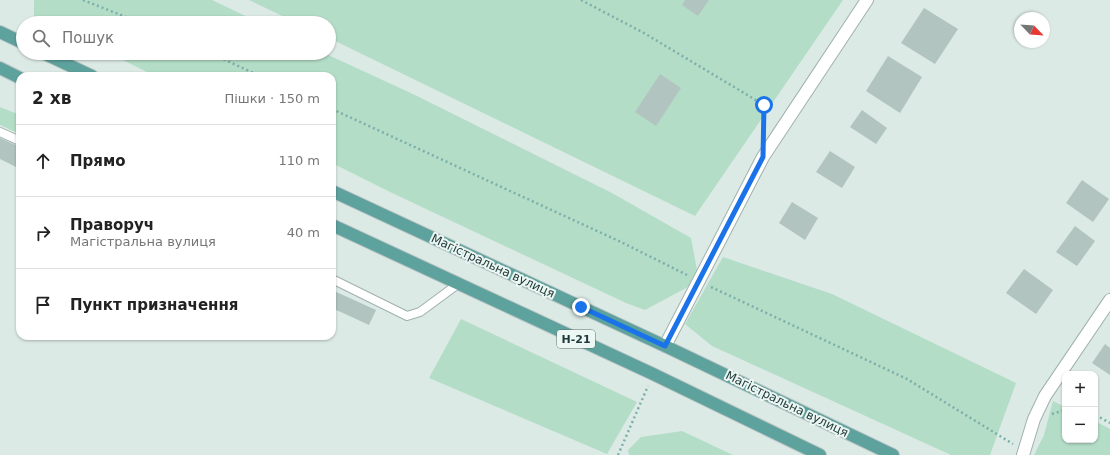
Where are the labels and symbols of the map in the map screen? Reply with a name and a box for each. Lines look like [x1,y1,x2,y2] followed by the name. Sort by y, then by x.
[1014,12,1050,48] north arrow
[755,96,773,114] route start
[429,231,557,301] street label: Магістральна вулиця
[572,298,590,316] route end
[557,330,595,348] road number: Н-21
[723,368,851,440] street label: Магістральна вулиця

